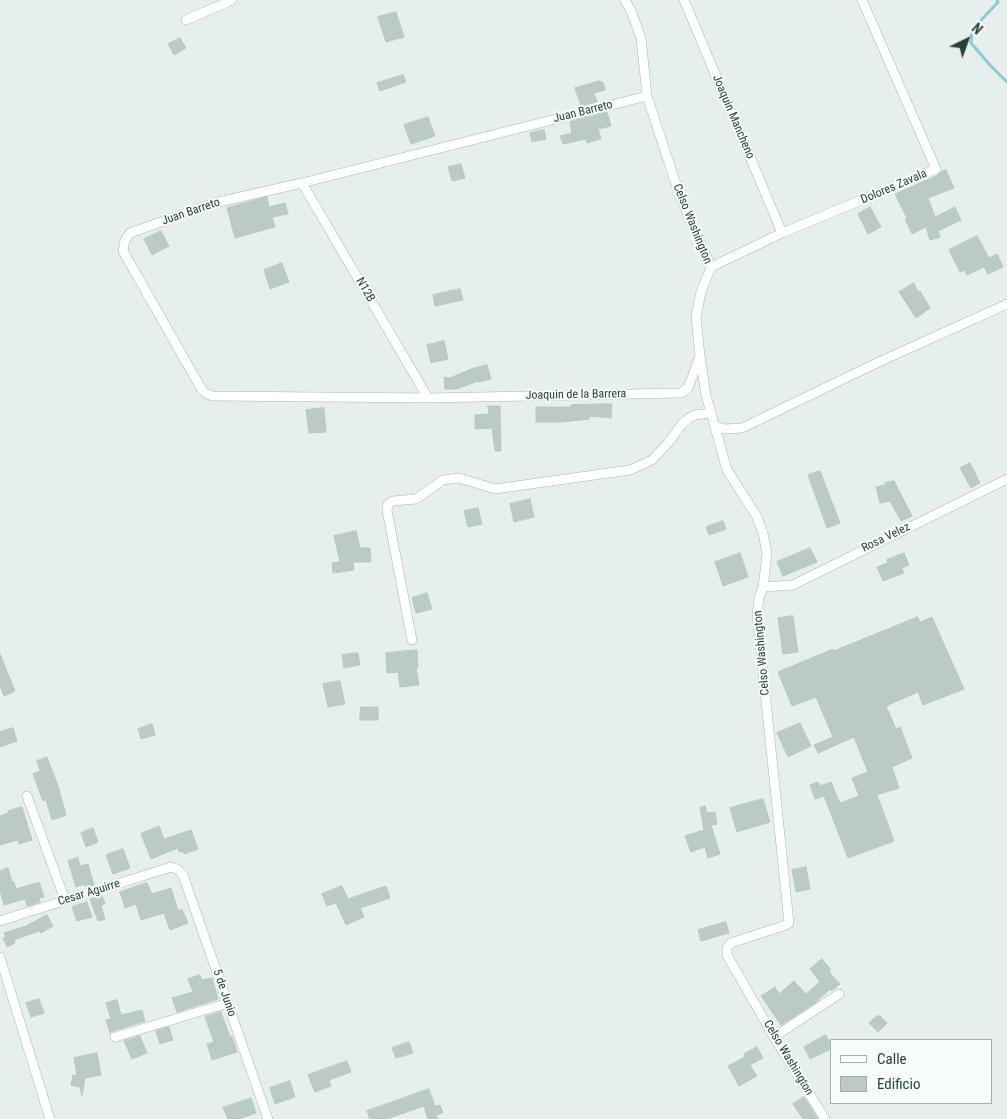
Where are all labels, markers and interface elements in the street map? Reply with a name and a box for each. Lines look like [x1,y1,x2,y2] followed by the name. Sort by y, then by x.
[942,15,992,65] north arrow
[968,20,986,38] text: N
[709,73,757,161] street label: Joaquin Mancheno
[552,98,614,126] street label: Juan Barreto
[859,167,929,207] street label: Dolores Zavala
[669,182,715,266] street label: Celso Washington
[160,195,222,229] street label: Juan Barreto
[352,275,378,305] street label: N12B
[526,387,626,403] street label: Joaquin de la Barrera
[859,520,913,556] street label: Rosa Velez
[751,610,773,696] street label: Celso Washington
[56,877,122,909] street label: Cesar Aguirre
[209,967,239,1019] street label: 5 de Junio
[760,1018,816,1098] street label: Celso Washington
[830,1039,992,1104] legend
[877,1050,907,1068] text: Calle
[877,1075,920,1093] text: Edificio

